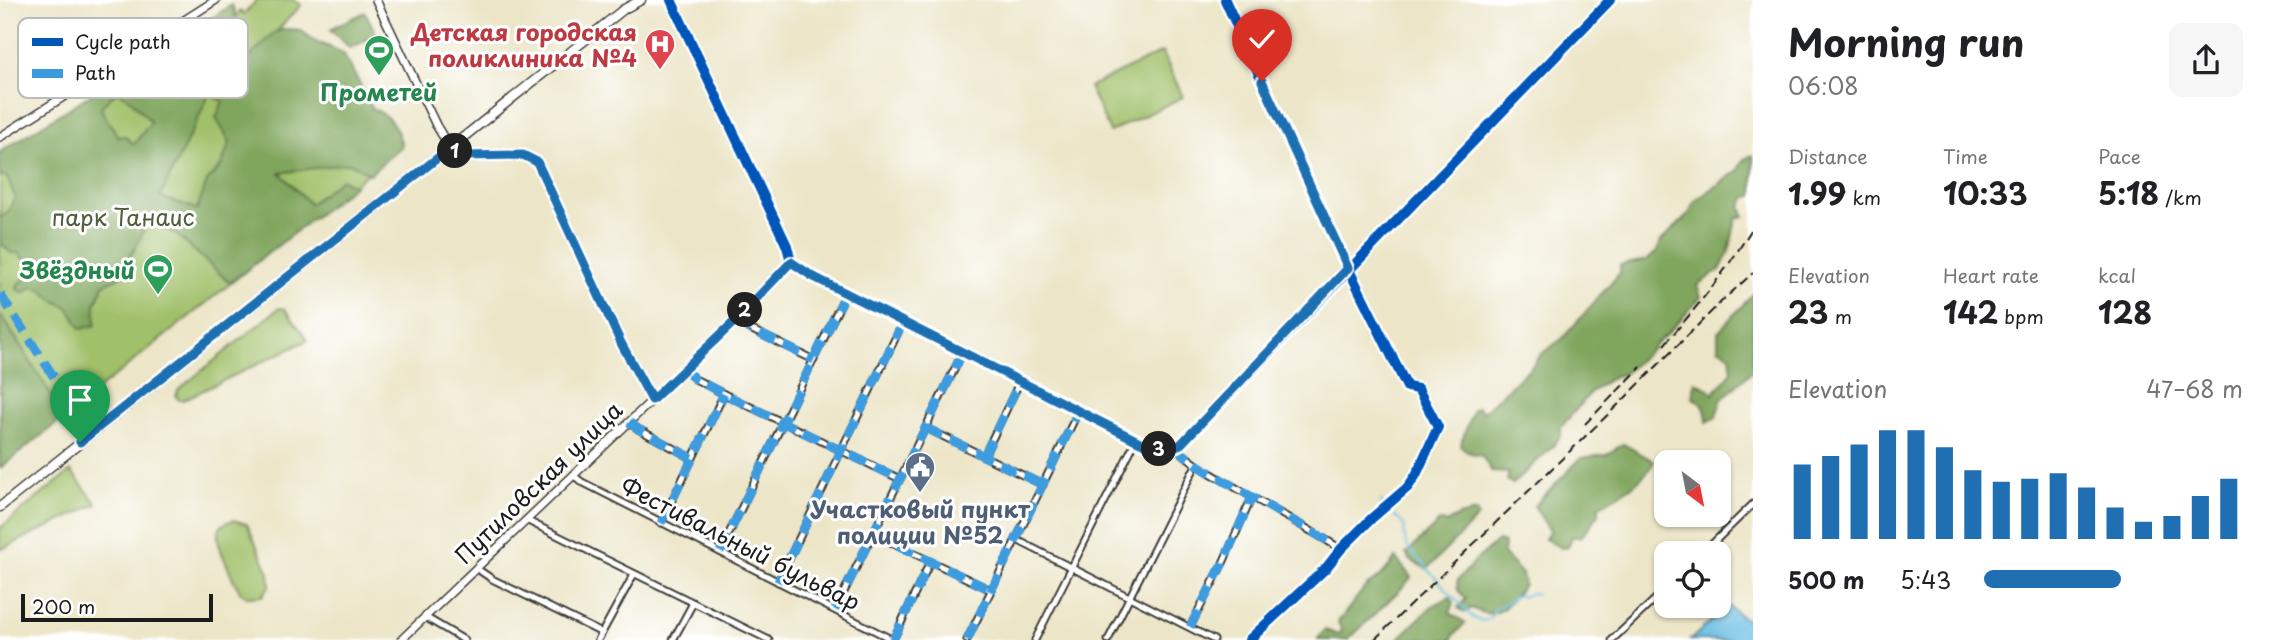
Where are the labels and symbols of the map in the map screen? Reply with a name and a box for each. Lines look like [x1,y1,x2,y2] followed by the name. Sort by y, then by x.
[1232,9,1292,81] pin
[410,14,637,75] place label: Детская городская поликлиника №4
[18,18,248,98] legend
[75,27,171,55] text: Cycle path
[643,27,677,71] hospital icon: Детская городская поликлиника №4
[362,33,396,77] sports icon: Прометей
[75,58,116,86] text: Path
[320,74,438,109] place label: Прометей
[438,134,472,168] pin: 1
[52,199,194,234] park label: парк Танаис
[19,252,135,287] place label: Звёздный
[141,252,175,296] sports icon: Звёздный
[728,292,762,328] pin: 2
[50,370,110,442] pin
[446,392,630,572] street label: Путиловская улица
[1142,432,1176,466] pin: 3
[903,450,937,494] public building icon: Участковый пункт полиции №52
[1654,450,1731,527] north arrow
[615,467,867,619] street label: Фестивальный бульвар
[810,491,1031,552] place label: Участковый пункт полиции №52
[21,591,214,623] scale bar

